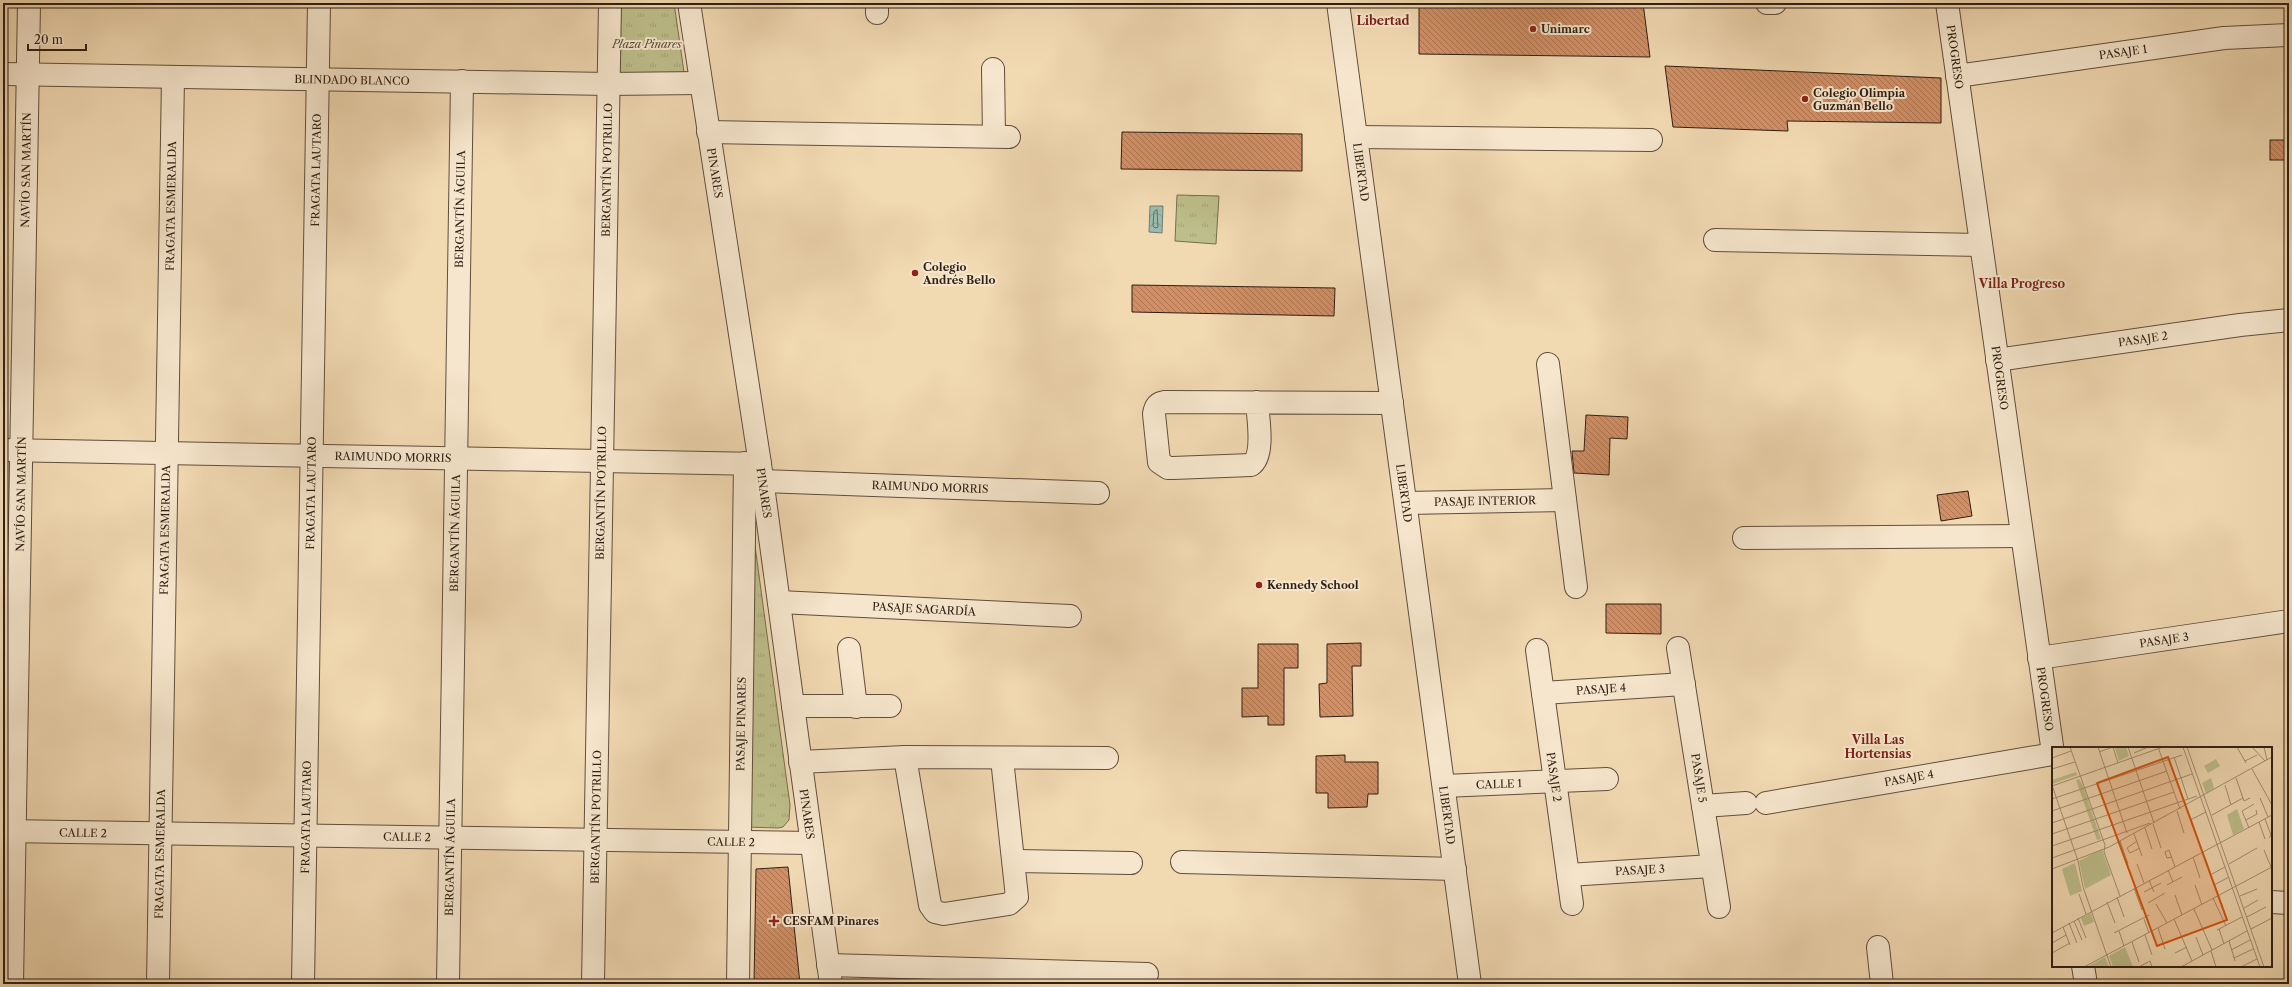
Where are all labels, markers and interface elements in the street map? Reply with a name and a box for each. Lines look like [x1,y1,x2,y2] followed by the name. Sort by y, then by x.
[1356,13,1410,28] district label: Libertad
[1541,22,1590,36] place label: Unimarc
[1528,24,1538,34] marker: Unimarc
[1944,24,1966,90] street label: PROGRESO
[28,26,86,52] scale bar
[34,32,63,47] text: 20 m
[611,37,682,51] park label: Plaza Pinares
[2098,42,2148,62] street label: PASAJE 1
[294,72,410,88] street label: BLINDADO BLANCO
[1813,86,1906,113] place label: Colegio Olimpia Guzmán Bello
[1800,94,1810,104] marker: Colegio Olimpia Guzmán Bello
[599,103,615,237] street label: BERGANTÍN POTRILLO
[18,112,34,228] street label: NAVÍO SAN MARTÍN
[308,113,324,227] street label: FRAGATA LAUTARO
[163,140,179,271] street label: FRAGATA ESMERALDA
[1350,142,1372,202] street label: LIBERTAD
[704,147,726,199] street label: PINARES
[452,149,468,268] street label: BERGANTÍN ÁGUILA
[922,260,996,287] place label: Colegio Andrés Bello
[910,268,920,278] marker: Colegio Andrés Bello
[1978,276,2066,291] district label: Villa Progreso
[2117,329,2169,349] street label: PASAJE 2
[1989,345,2011,411] street label: PROGRESO
[593,426,609,560] street label: BERGANTÍN POTRILLO
[13,436,29,552] street label: NAVÍO SAN MARTÍN
[303,436,319,550] street label: FRAGATA LAUTARO
[334,449,452,465] street label: RAIMUNDO MORRIS
[1393,463,1415,523] street label: LIBERTAD
[157,464,173,595] street label: FRAGATA ESMERALDA
[754,467,774,519] street label: PINARES
[447,473,463,592] street label: BERGANTÍN ÁGUILA
[871,478,989,496] street label: RAIMUNDO MORRIS
[1434,493,1537,509] street label: PASAJE INTERIOR
[1267,578,1359,592] place label: Kennedy School
[1254,580,1264,590] marker: Kennedy School
[872,599,977,619] street label: PASAJE SAGARDÍA
[2138,630,2190,650] street label: PASAJE 3
[2034,666,2056,732] street label: PROGRESO
[733,677,749,771] street label: PASAJE PINARES
[1575,680,1627,698] street label: PASAJE 4
[1845,732,1912,761] district label: Villa Las Hortensias
[2052,747,2272,967] inset map
[588,750,604,884] street label: BERGANTÍN POTRILLO
[1544,751,1564,803] street label: PASAJE 2
[1688,752,1710,804] street label: PASAJE 5
[298,760,314,874] street label: FRAGATA LAUTARO
[1883,767,1935,789] street label: PASAJE 4
[1476,776,1523,792] street label: CALLE 1
[1436,785,1458,845] street label: LIBERTAD
[152,788,168,919] street label: FRAGATA ESMERALDA
[797,788,817,840] street label: PINARES
[442,797,458,916] street label: BERGANTÍN ÁGUILA
[59,826,107,840] street label: CALLE 2
[383,830,431,844] street label: CALLE 2
[707,835,755,849] street label: CALLE 2
[1615,862,1665,878] street label: PASAJE 3
[783,914,879,928] place label: CESFAM Pinares
[768,915,780,927] marker: CESFAM Pinares

